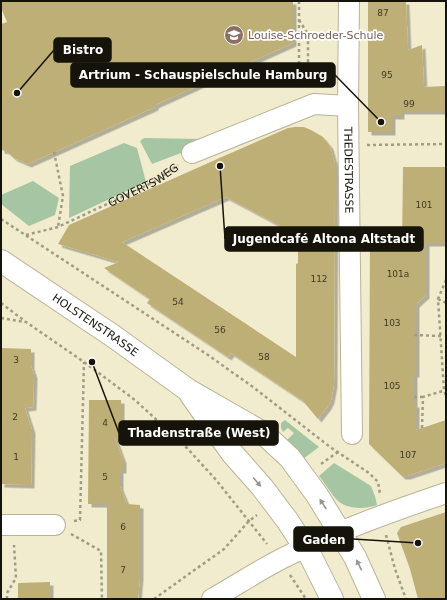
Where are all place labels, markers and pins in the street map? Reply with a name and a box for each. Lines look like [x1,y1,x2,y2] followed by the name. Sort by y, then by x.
[223,24,245,46] school or university icon: Louise-Schroeder-Schule
[248,29,384,42] place label: Louise-Schroeder-Schule
[54,38,111,62] callout: Bistro
[71,63,335,87] callout: Artrium - Schauspielschule Hamburg
[225,227,423,251] callout: Jugendcafé Altona Altstadt
[119,421,278,445] callout: Thadenstraße (West)
[294,527,353,551] callout: Gaden

